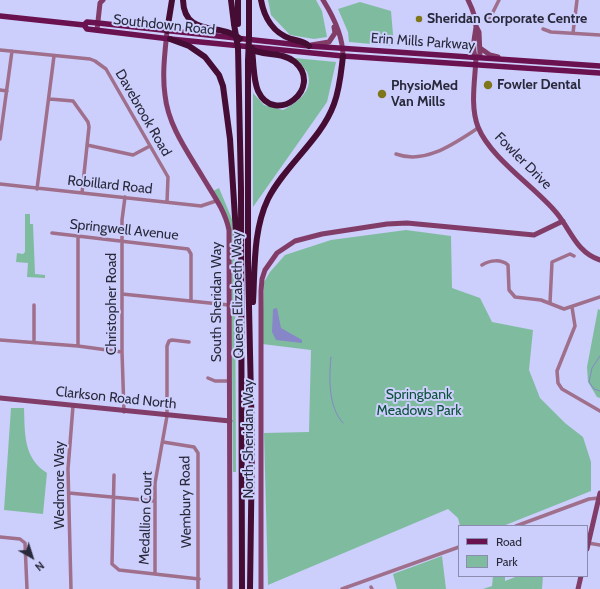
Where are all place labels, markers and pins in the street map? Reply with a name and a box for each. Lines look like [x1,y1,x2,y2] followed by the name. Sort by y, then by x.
[427,11,587,27] place label: Sheridan Corporate Centre
[414,14,424,24] marker: Sheridan Corporate Centre
[497,77,581,93] place label: Fowler Dental
[391,78,458,110] place label: PhysioMed Van Mills
[482,79,494,91] marker: Fowler Dental
[376,88,388,100] marker: PhysioMed Van Mills

